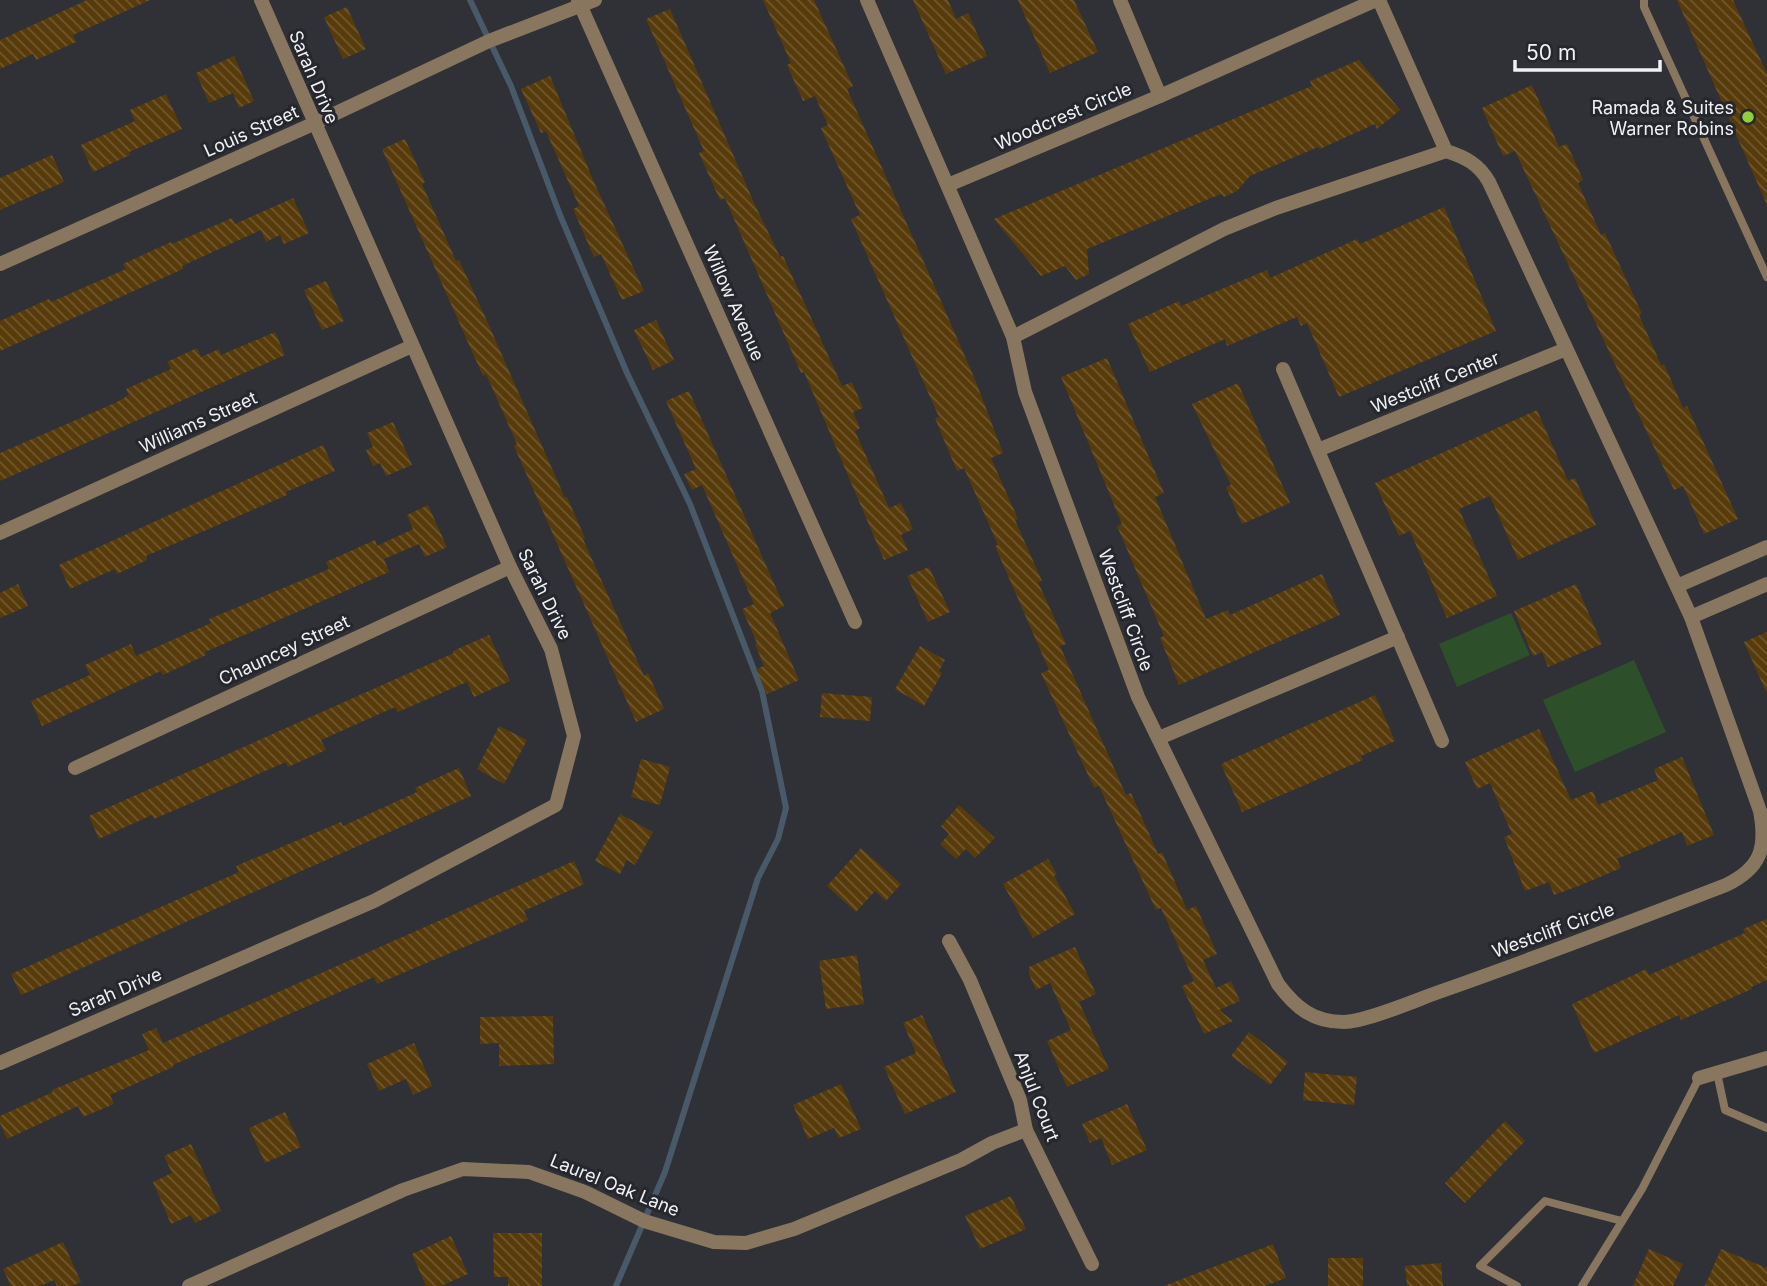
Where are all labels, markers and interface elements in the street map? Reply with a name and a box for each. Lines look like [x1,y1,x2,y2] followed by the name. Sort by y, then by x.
[285,27,343,127] street label: Sarah Drive
[1515,28,1660,72] scale bar
[1526,40,1576,65] text: 50 m
[992,78,1134,154] street label: Woodcrest Circle
[1591,97,1734,139] place label: Ramada & Suites Warner Robins
[200,101,302,161] street label: Louis Street
[1740,109,1756,125] marker: Ramada & Suites Warner Robins
[699,242,769,364] street label: Willow Avenue
[1368,347,1502,417] street label: Westcliff Center
[136,387,260,457] street label: Williams Street
[514,545,576,643] street label: Sarah Drive
[1094,546,1158,674] street label: Westcliff Circle
[215,611,353,689] street label: Chauncey Street
[1489,898,1617,962] street label: Westcliff Circle
[65,963,165,1021] street label: Sarah Drive
[1010,1048,1064,1144] street label: Anjul Court
[547,1149,683,1221] street label: Laurel Oak Lane

